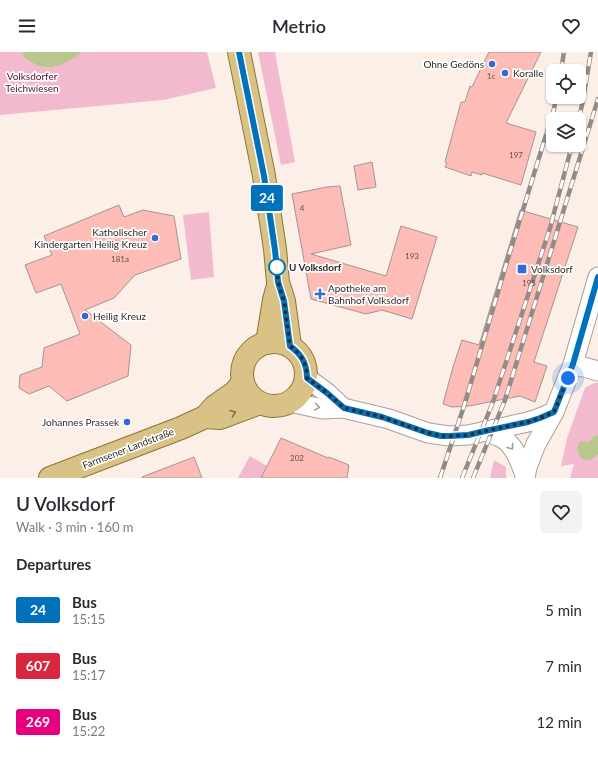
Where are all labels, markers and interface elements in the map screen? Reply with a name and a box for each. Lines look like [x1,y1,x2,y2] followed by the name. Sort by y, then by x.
[16,15,38,37] icon: menu
[272,15,326,37] text: Metrio
[560,15,582,37] icon: heart
[423,58,484,70] place label: Ohne Gedöns
[487,59,497,69] marker: Ohne Gedöns
[546,64,586,152] map controls
[546,64,586,104] button: locate
[513,67,543,79] place label: Koralle
[500,68,510,78] marker: Koralle
[5,70,59,94] park label: Volksdorfer Teichwiesen
[487,71,495,81] house number: 1c
[546,112,586,152] button: layers
[509,150,523,160] house number: 197
[249,185,285,211] line badge: 24
[259,189,275,206] text: 24
[300,203,305,213] house number: 4
[34,226,147,250] place label: Katholischer Kindergarten Heilig Kreuz
[150,233,160,243] marker: Katholischer Kindergarten Heilig Kreuz
[405,251,419,261] house number: 193
[111,254,129,264] house number: 181a
[268,258,286,276] marker: U Volksdorf
[289,261,342,273] place label: U Volksdorf
[516,263,528,275] marker: Volksdorf
[531,263,573,275] place label: Volksdorf
[522,278,536,288] house number: 195
[328,282,410,306] place label: Apotheke am Bahnhof Volksdorf
[315,289,325,299] marker: Apotheke am Bahnhof Volksdorf
[93,310,147,322] place label: Heilig Kreuz
[80,311,90,321] marker: Heilig Kreuz
[558,368,578,388] your location
[313,402,320,411] one-way arrow
[229,409,236,417] one-way arrow
[42,416,120,428] place label: Johannes Prassek
[122,417,132,427] marker: Johannes Prassek
[81,425,175,471] street label: Farmsener Landstraße
[506,443,513,450] one-way arrow
[290,453,304,463] house number: 202
[540,491,582,533] button: heart
[16,492,115,515] text: U Volksdorf
[16,519,134,535] text: Walk · 3 min · 160 m
[16,555,91,573] text: Departures
[72,593,97,611] text: Bus
[30,601,46,618] text: 24
[545,601,582,619] text: 5 min
[72,611,105,627] text: 15:15
[72,649,97,667] text: Bus
[26,657,50,674] text: 607
[545,657,582,675] text: 7 min
[72,667,105,683] text: 15:17
[72,705,97,723] text: Bus
[26,713,50,730] text: 269
[536,713,582,731] text: 12 min
[72,723,105,739] text: 15:22

